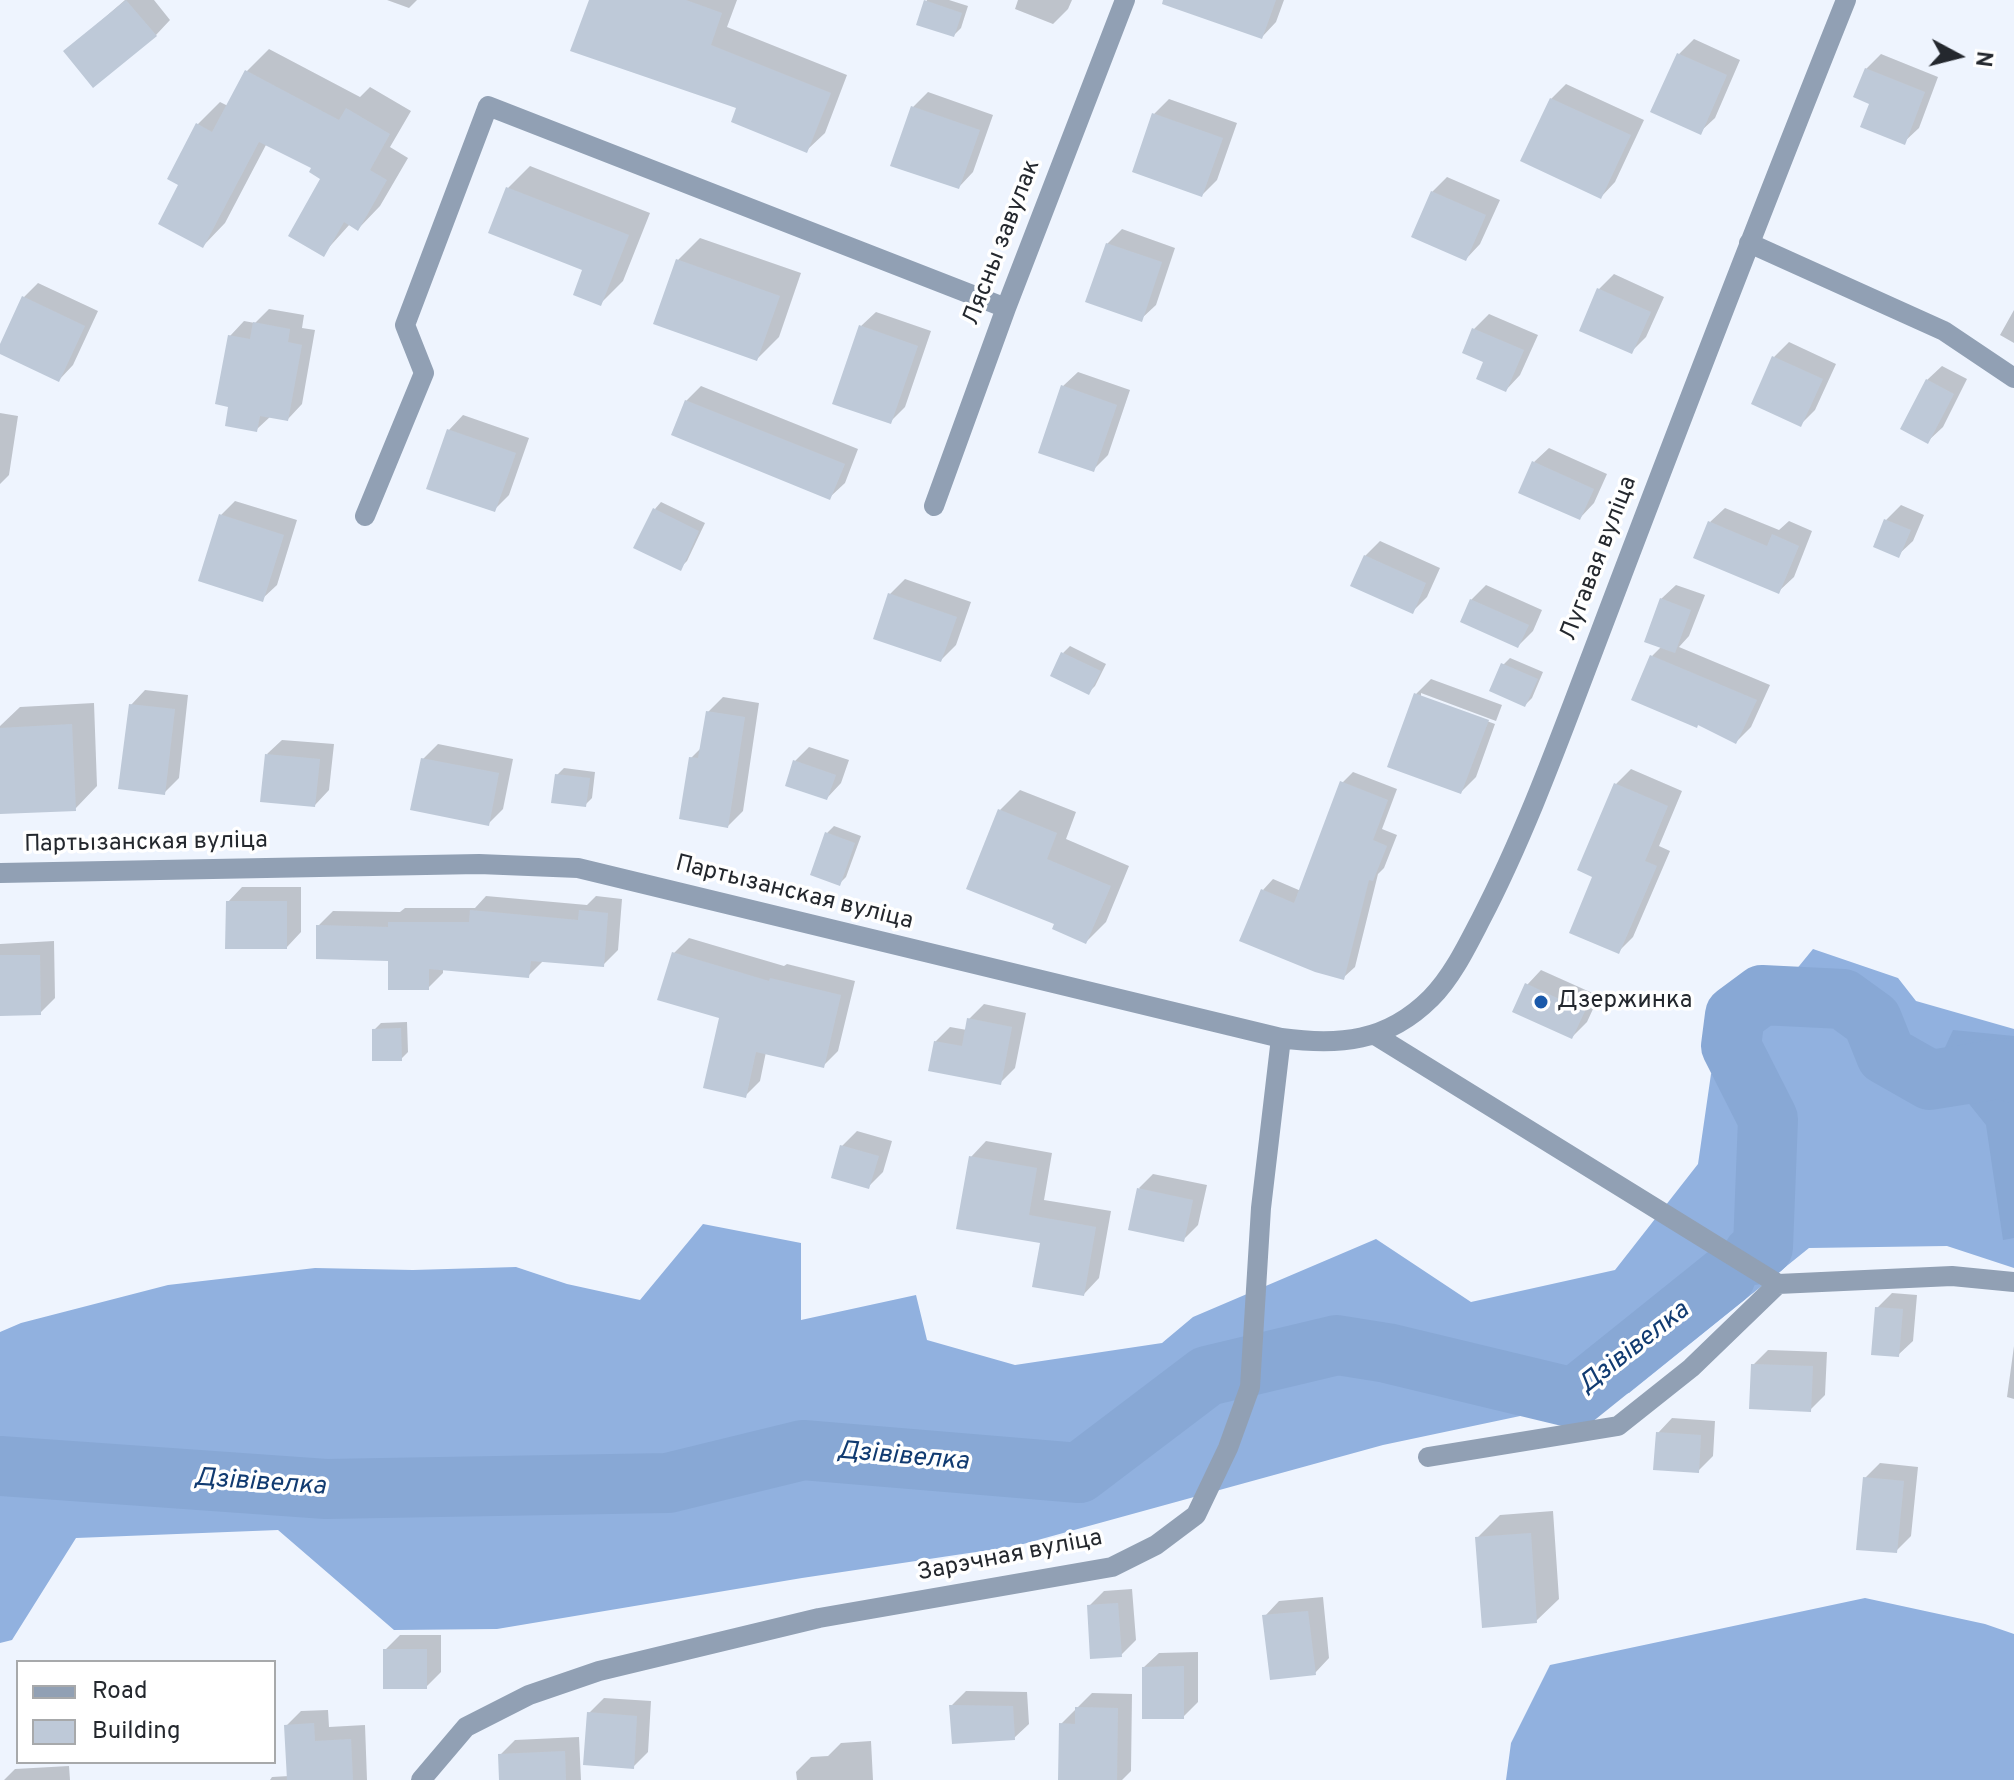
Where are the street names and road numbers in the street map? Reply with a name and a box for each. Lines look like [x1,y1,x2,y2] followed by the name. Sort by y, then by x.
[958,156,1048,330] street label: Лясны завулак
[1555,473,1645,645] street label: Лугавая вуліца
[24,827,268,861] street label: Партызанская вуліца
[672,851,916,937] street label: Партызанская вуліца
[915,1525,1105,1589] street label: Зарэчная вуліца

